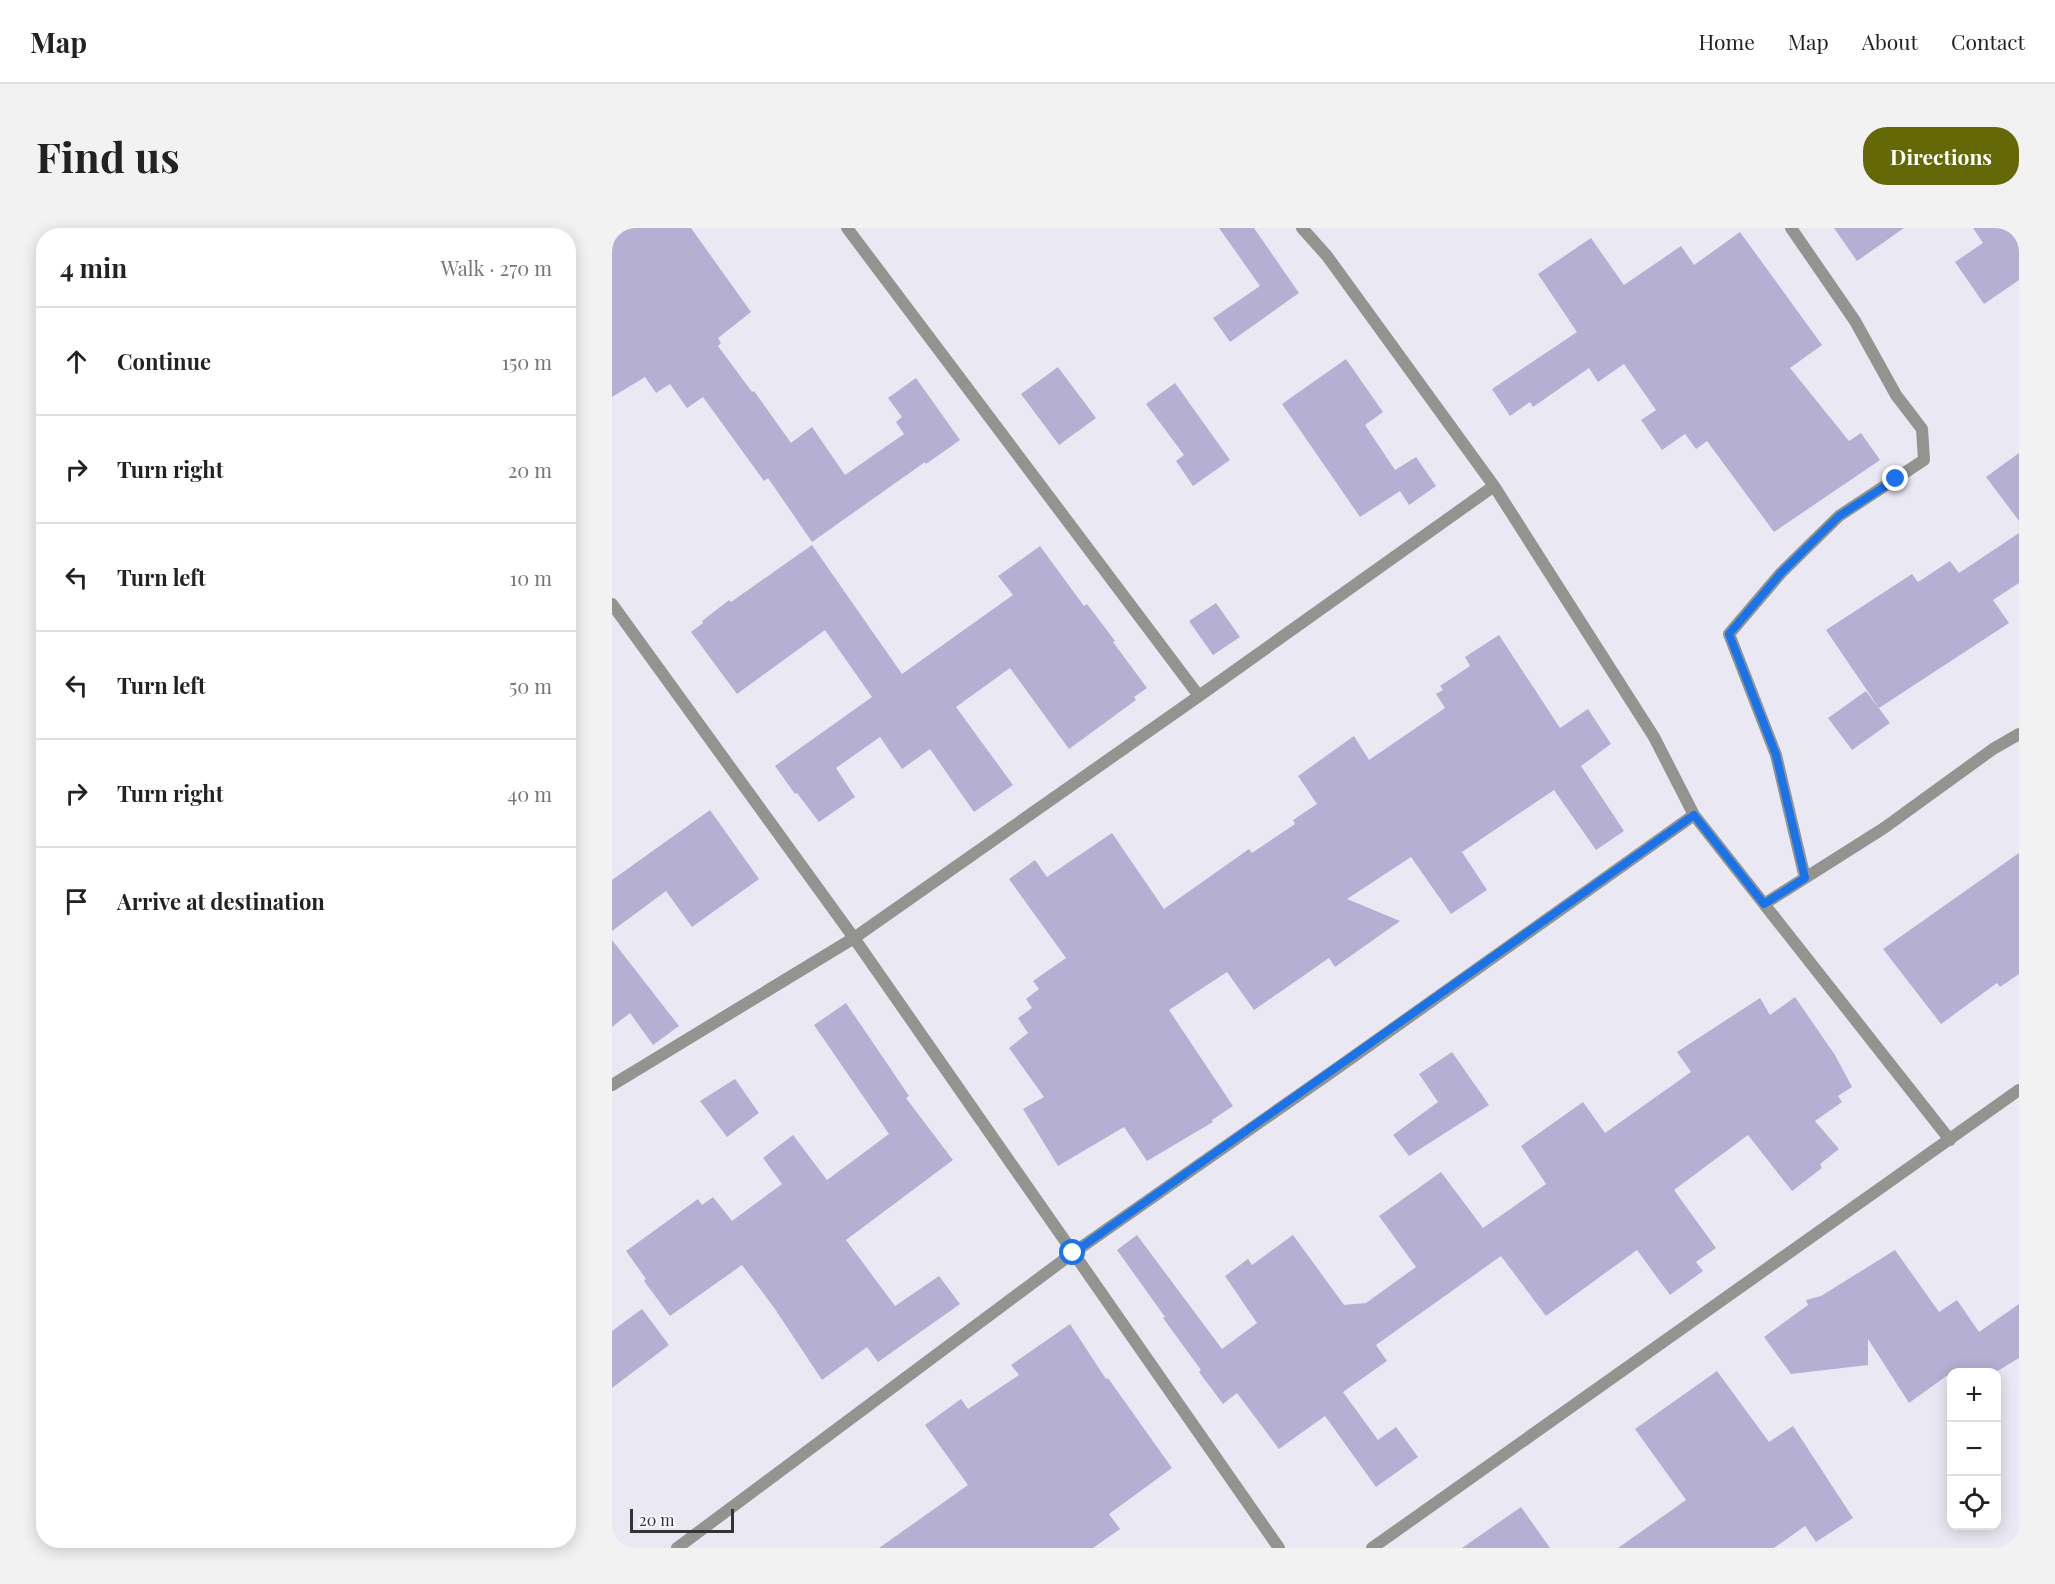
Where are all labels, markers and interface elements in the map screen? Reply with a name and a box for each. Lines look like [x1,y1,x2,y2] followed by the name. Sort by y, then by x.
[30,23,87,60] text: Map
[1699,27,1755,55] text: Home
[1788,27,1829,55] text: Map
[1862,27,1918,55] text: About
[1951,27,2025,55] text: Contact
[1863,127,2019,185] button: Directions
[36,128,180,184] text: Find us
[60,250,127,285] text: 4 min
[441,254,552,281] text: Walk · 270 m
[60,345,93,378] icon: ahead
[117,346,211,376] text: Continue
[502,348,552,375] text: 150 m
[60,453,93,486] icon: right
[117,454,223,484] text: Turn right
[508,456,552,483] text: 20 m
[1882,465,1908,491] route end
[60,561,93,594] icon: left
[117,562,206,592] text: Turn left
[510,564,552,591] text: 10 m
[60,669,93,702] icon: left
[117,670,206,700] text: Turn left
[509,672,552,699] text: 50 m
[60,777,93,810] icon: right
[117,778,223,808] text: Turn right
[507,780,552,807] text: 40 m
[60,885,93,918] icon: arrive
[117,886,325,916] text: Arrive at destination
[1059,1239,1085,1265] route start
[1947,1368,2001,1530] map controls
[1947,1368,2001,1422] button: +
[1947,1422,2001,1476] button: −
[1947,1476,2001,1530] button: locate
[630,1506,734,1534] scale bar
[639,1509,674,1530] text: 20 m

